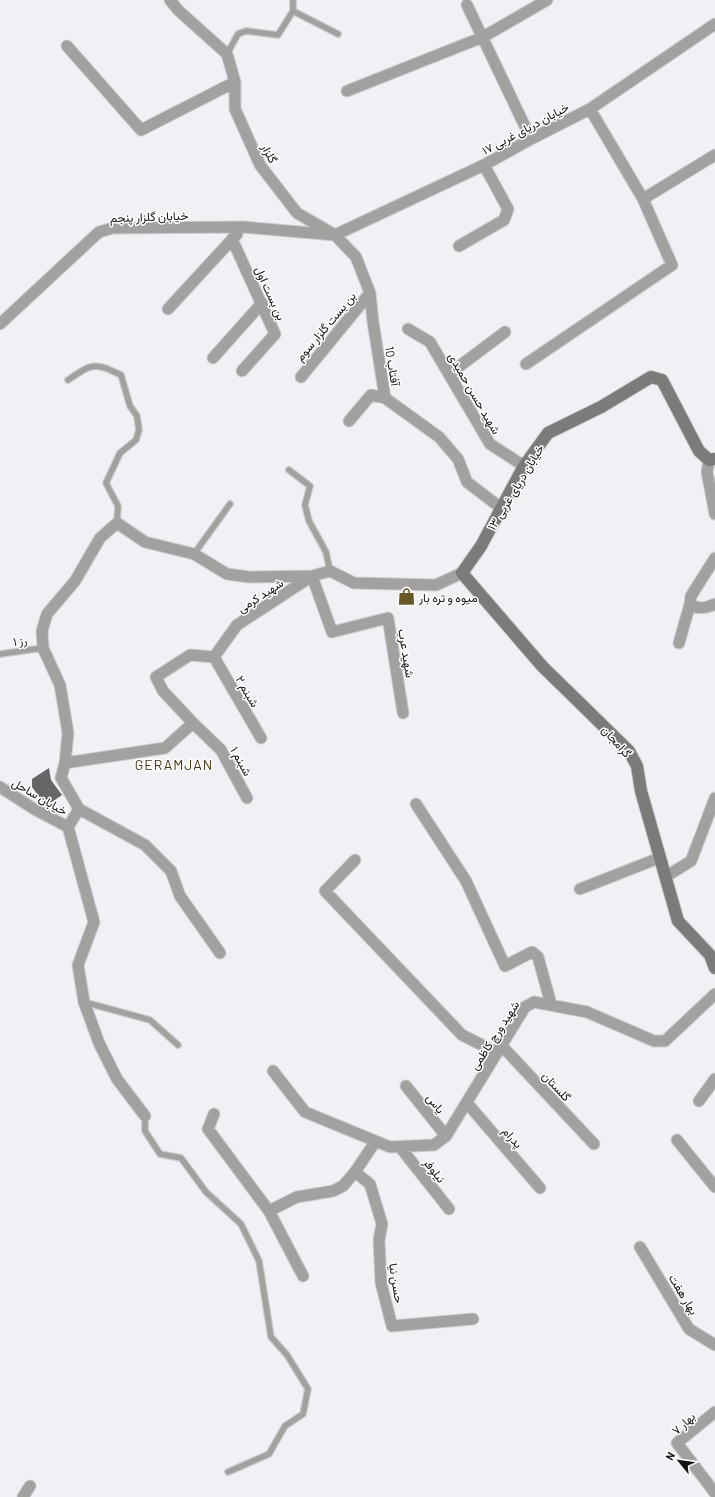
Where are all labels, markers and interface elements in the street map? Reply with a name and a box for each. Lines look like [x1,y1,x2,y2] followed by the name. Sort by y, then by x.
[479,99,572,159] street label: خیابان دریای غربی ۱۷
[257,140,281,166] street label: گلزار
[110,208,189,226] street label: خیابان گلزار پنجم
[251,264,289,323] street label: بن بست اول
[292,289,360,365] street label: بن بست گلزار سوم
[382,345,403,388] street label: آفتاب 10
[444,350,504,437] street label: شهید حسن حمیدی
[484,442,548,533] street label: خیابان دریای غربی ۱۳
[234,575,287,617] street label: شهید کرمی
[396,587,416,607] shop icon: میوه و تره بار
[418,590,478,606] place label: میوه و تره بار
[394,628,418,679] street label: شهید عرب
[12,632,28,650] street label: رز ۱
[232,673,263,710] street label: شبنم ۲
[598,722,635,761] street label: گرامجان
[227,744,256,779] street label: شبنم ۱
[135,756,213,773] district label: GERAMJAN
[9,775,70,819] street label: خیابان ساحل
[466,998,524,1074] street label: شهید ورچ کاظمی
[539,1068,574,1104] street label: گلستان
[422,1090,448,1117] street label: یاس
[499,1124,526,1152] street label: پدرام
[419,1154,449,1186] street label: نیلوفر
[385,1262,407,1304] street label: حسن نیا
[665,1271,701,1318] street label: بهار هفت
[669,1409,699,1439] street label: بهار ۷
[659,1441,699,1481] north arrow
[662,1450,677,1462] text: N

